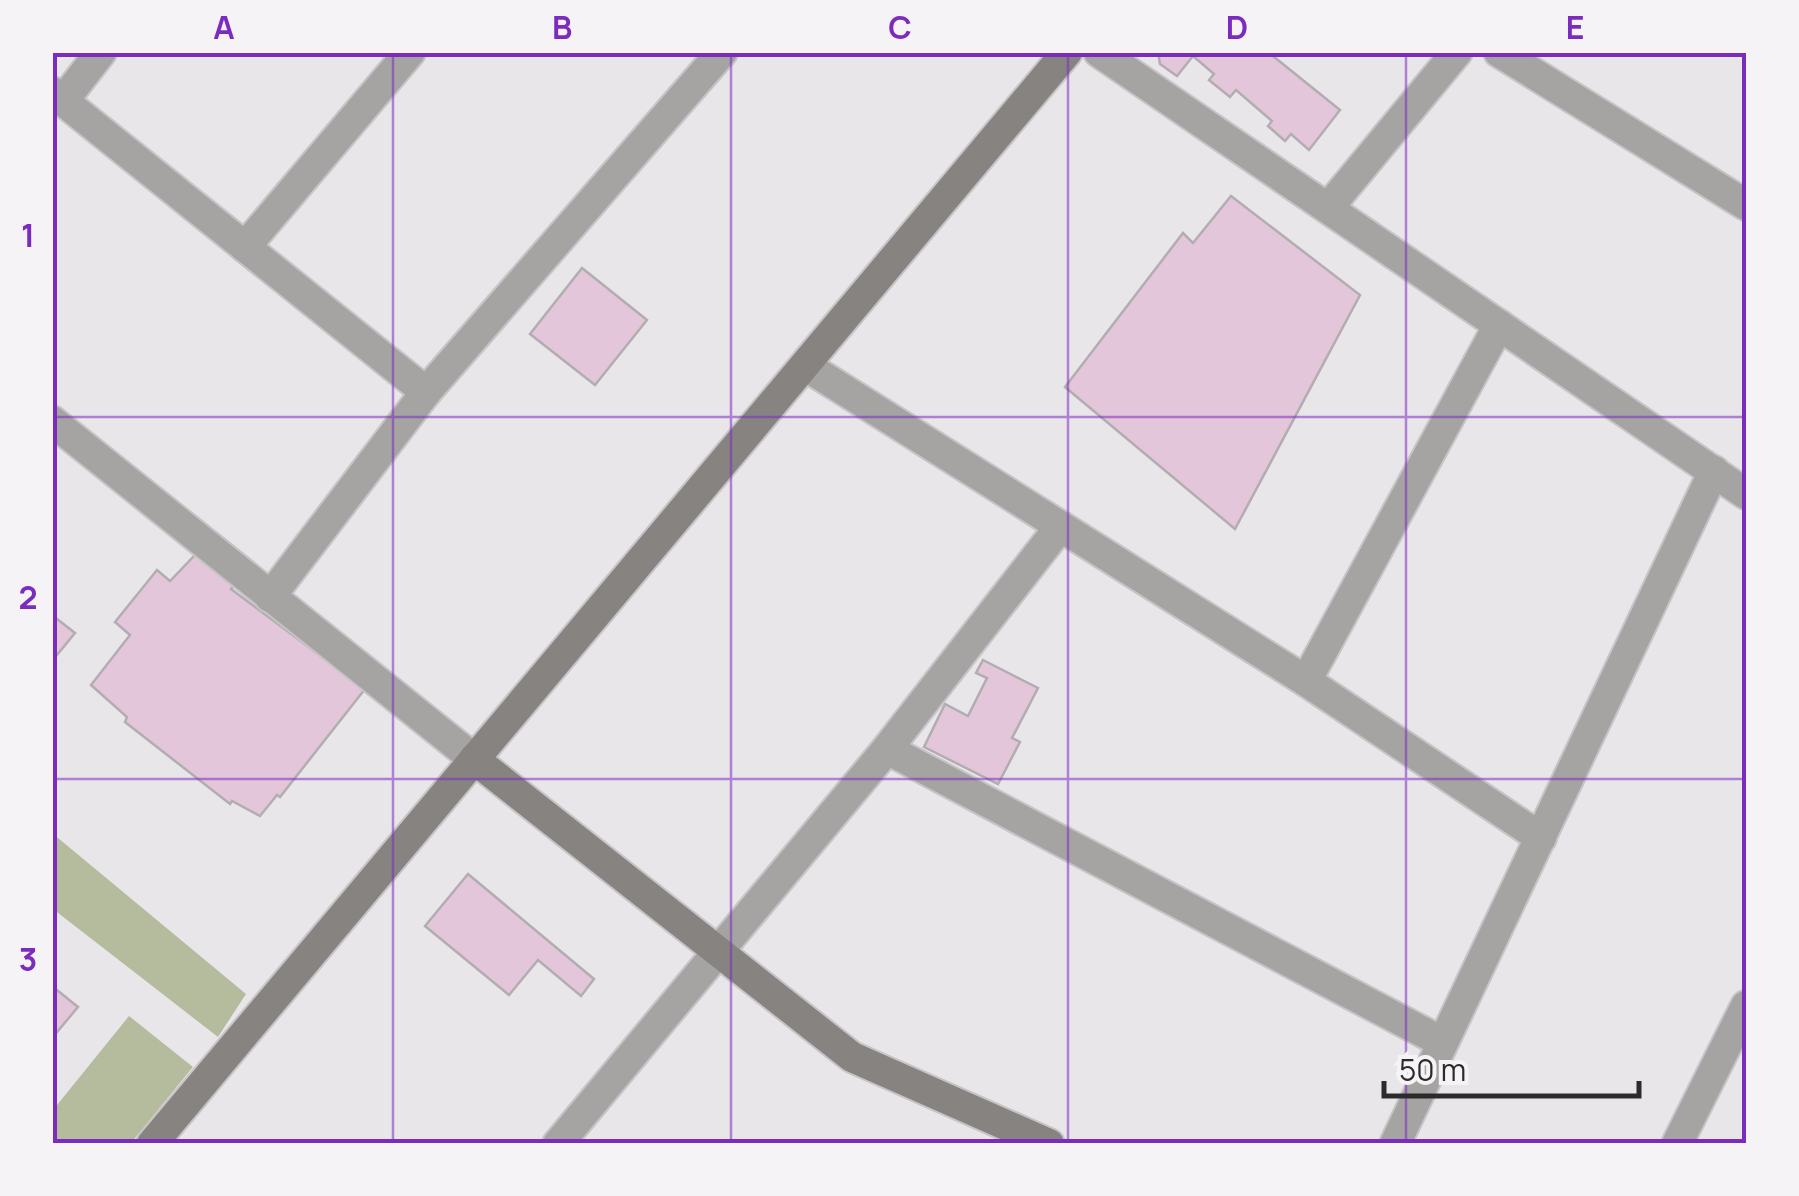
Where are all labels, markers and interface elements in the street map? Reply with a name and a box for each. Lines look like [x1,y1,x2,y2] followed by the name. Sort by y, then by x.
[213,5,235,49] text: A
[552,5,572,49] text: B
[888,5,912,49] text: C
[1226,5,1248,49] text: D
[1566,5,1584,49] text: E
[21,213,35,257] text: 1
[18,575,38,619] text: 2
[19,937,37,981] text: 3
[1384,1036,1639,1098] scale bar
[1399,1049,1466,1090] text: 50 m

